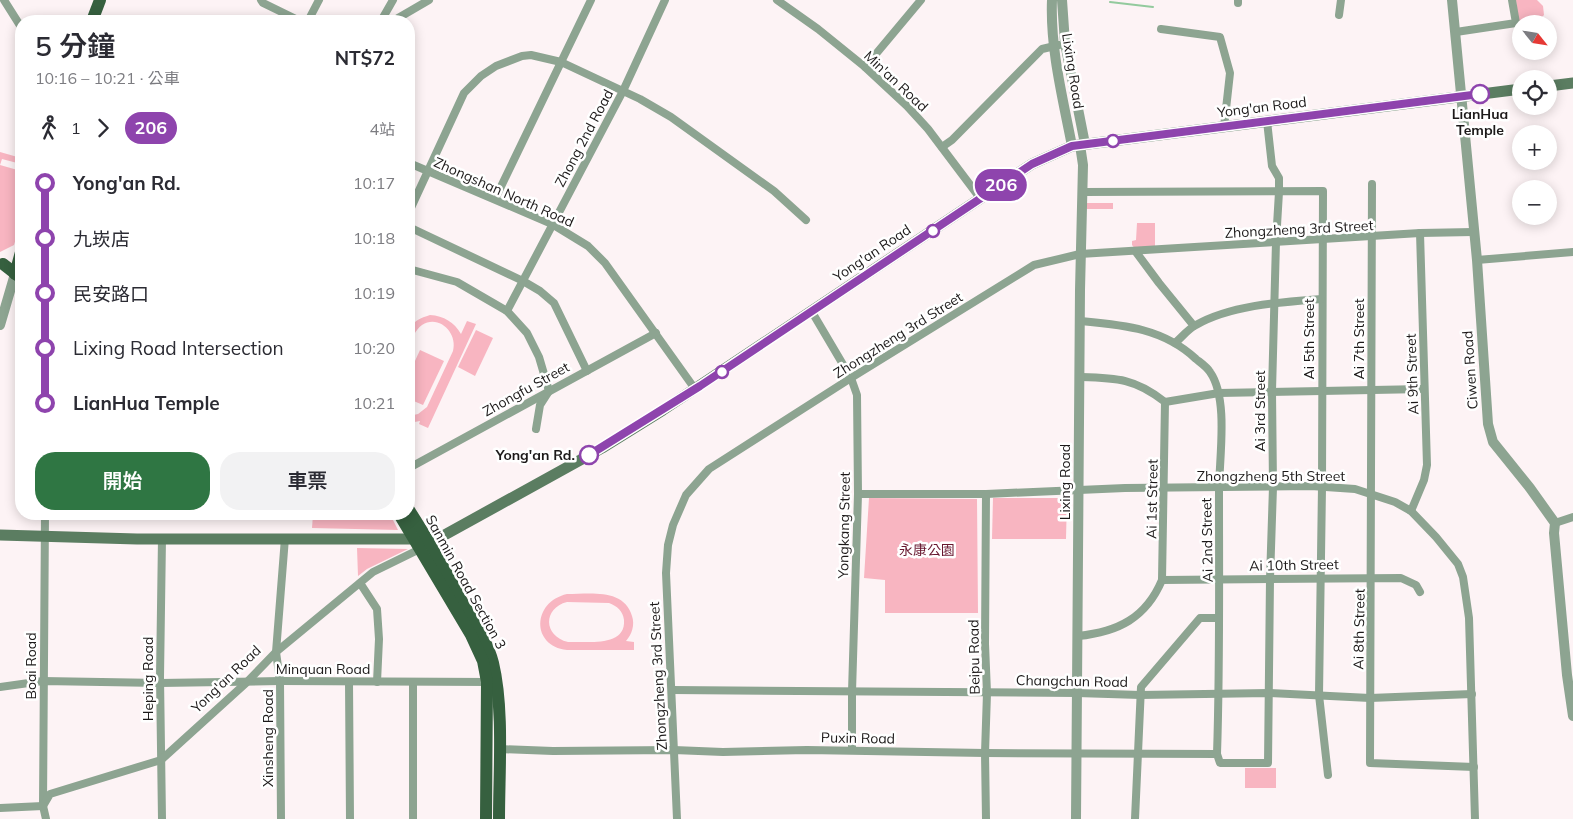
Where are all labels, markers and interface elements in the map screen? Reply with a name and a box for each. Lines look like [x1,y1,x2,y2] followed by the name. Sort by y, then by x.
[1512,15,1558,60] north arrow
[1512,15,1557,225] map controls
[35,28,115,63] text: 5 分鐘
[1058,32,1088,110] street label: Lixing Road
[335,46,395,70] text: NT$72
[860,47,932,115] street label: Min'an Road
[35,68,180,88] text: 10:16 – 10:21 · 公車
[1512,70,1557,115] button: locate
[1470,84,1490,104] marker: LianHua Temple
[551,86,617,190] street label: Zhong 2nd Road
[1215,93,1308,122] street label: Yong'an Road
[1452,105,1508,139] place label: LianHua Temple
[35,114,63,142] icon: walk
[89,114,117,142] icon: forward
[135,116,167,139] text: 206
[71,118,81,138] text: 1
[369,119,395,139] text: 4站
[1512,125,1557,170] button: +
[1106,134,1120,148] unlabelled marker
[431,153,577,231] street label: Zhongshan North Road
[972,169,1030,201] line badge: 206
[73,171,181,195] text: Yong'an Rd.
[353,173,395,193] text: 10:17
[985,173,1017,196] text: 206
[1512,180,1557,225] button: −
[1224,216,1374,242] street label: Zhongzheng 3rd Street
[829,220,914,286] street label: Yong'an Road
[926,224,940,238] unlabelled marker
[73,227,130,251] text: 九崁店
[353,228,395,248] text: 10:18
[73,282,149,306] text: 民安路口
[353,283,395,303] text: 10:19
[830,288,966,382] street label: Zhongzheng 3rd Street
[1300,298,1318,380] street label: Ai 5th Street
[1350,298,1368,380] street label: Ai 7th Street
[1458,330,1482,410] street label: Ciwen Road
[1402,333,1422,415] street label: Ai 9th Street
[73,336,284,360] text: Lixing Road Intersection
[353,338,395,358] text: 10:20
[479,358,573,420] street label: Zhongfu Street
[715,365,729,379] unlabelled marker
[1251,370,1269,452] street label: Ai 3rd Street
[73,391,220,415] text: LianHua Temple
[353,393,395,413] text: 10:21
[1056,444,1074,520] street label: Lixing Road
[579,445,599,465] marker: Yong'an Rd.
[495,446,575,464] place label: Yong'an Rd.
[35,452,210,510] button: 開始
[220,452,395,510] button: 車票
[1142,459,1162,539] street label: Ai 1st Street
[1197,467,1345,485] street label: Zhongzheng 5th Street
[834,471,854,579] street label: Yongkang Street
[1197,497,1217,582] street label: Ai 2nd Street
[422,512,510,652] street label: Sanmin Road Section 3
[899,541,955,559] park label: 永康公園
[1249,555,1339,575] street label: Ai 10th Street
[1349,588,1369,670] street label: Ai 8th Street
[645,601,671,751] street label: Zhongzheng 3rd Street
[964,619,984,695] street label: Beipu Road
[22,632,40,700] street label: Boai Road
[139,637,157,721] street label: Heping Road
[187,641,265,717] street label: Yong'an Road
[276,660,370,678] street label: Minquan Road
[1016,671,1128,691] street label: Changchun Road
[259,689,277,787] street label: Xinsheng Road
[821,728,895,748] street label: Puxin Road

